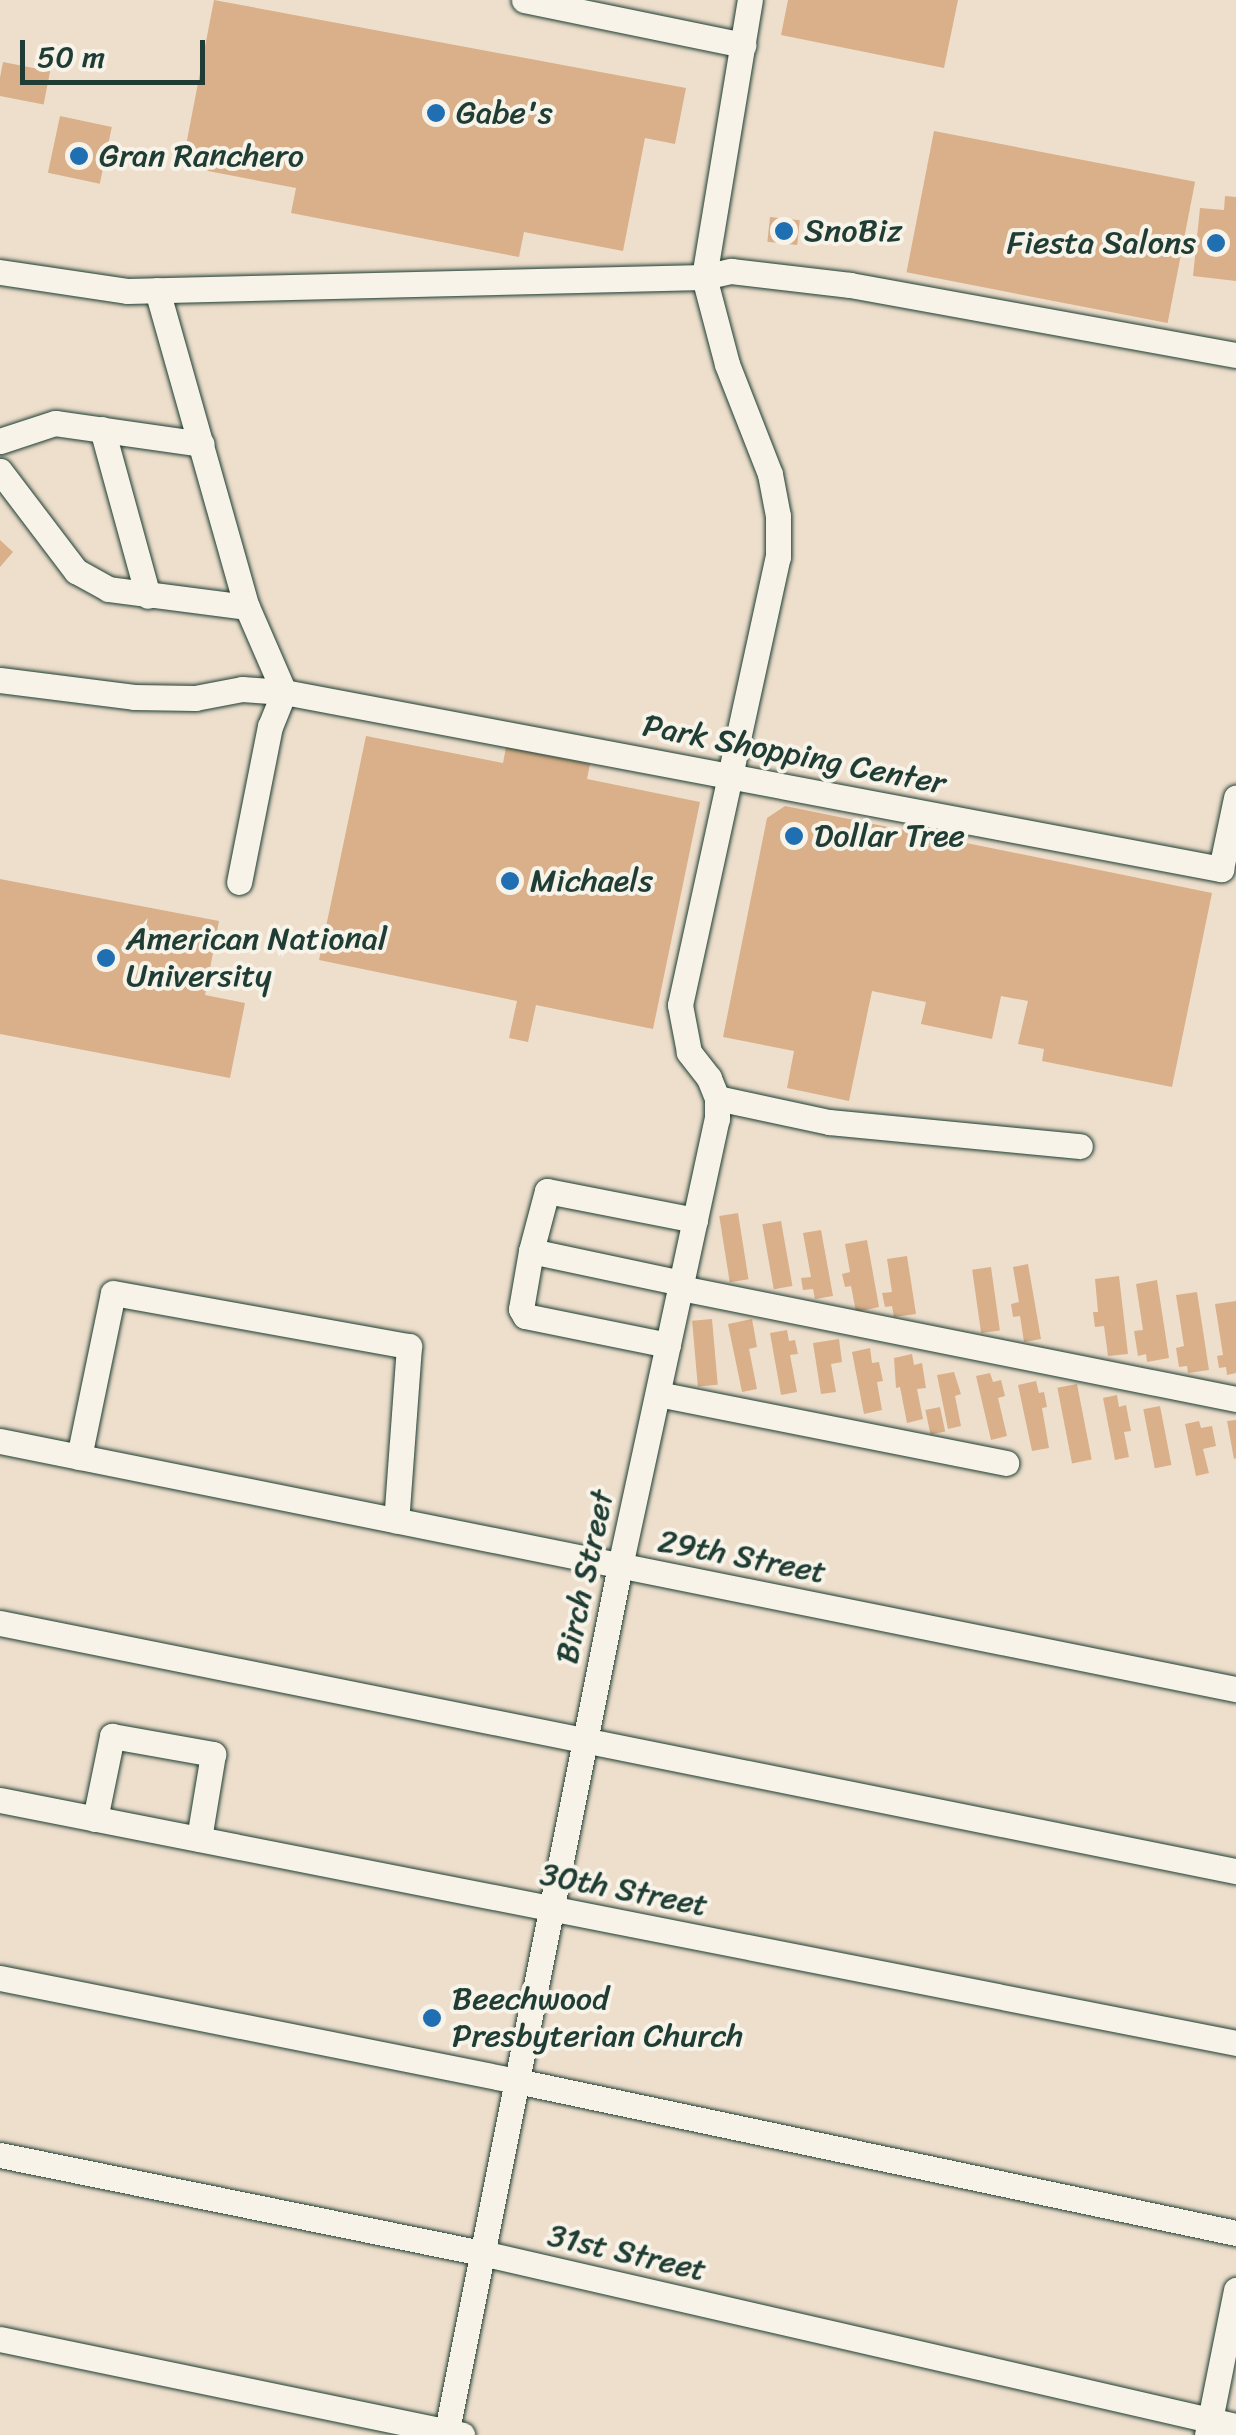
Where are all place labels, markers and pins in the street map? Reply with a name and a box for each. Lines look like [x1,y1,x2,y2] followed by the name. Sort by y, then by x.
[456,94,553,132] place label: Gabe's
[425,102,447,124] marker: Gabe's
[99,137,305,175] place label: Gran Ranchero
[68,145,90,167] marker: Gran Ranchero
[804,212,902,250] place label: SnoBiz
[773,220,795,242] marker: SnoBiz
[1008,224,1196,262] place label: Fiesta Salons
[1205,232,1227,254] marker: Fiesta Salons
[814,817,966,855] place label: Dollar Tree
[783,825,805,847] marker: Dollar Tree
[530,862,653,900] place label: Michaels
[499,870,521,892] marker: Michaels
[126,921,387,996] place label: American National University
[95,947,117,969] marker: American National University
[452,1981,743,2056] place label: Beechwood Presbyterian Church
[421,2007,443,2029] marker: Beechwood Presbyterian Church

